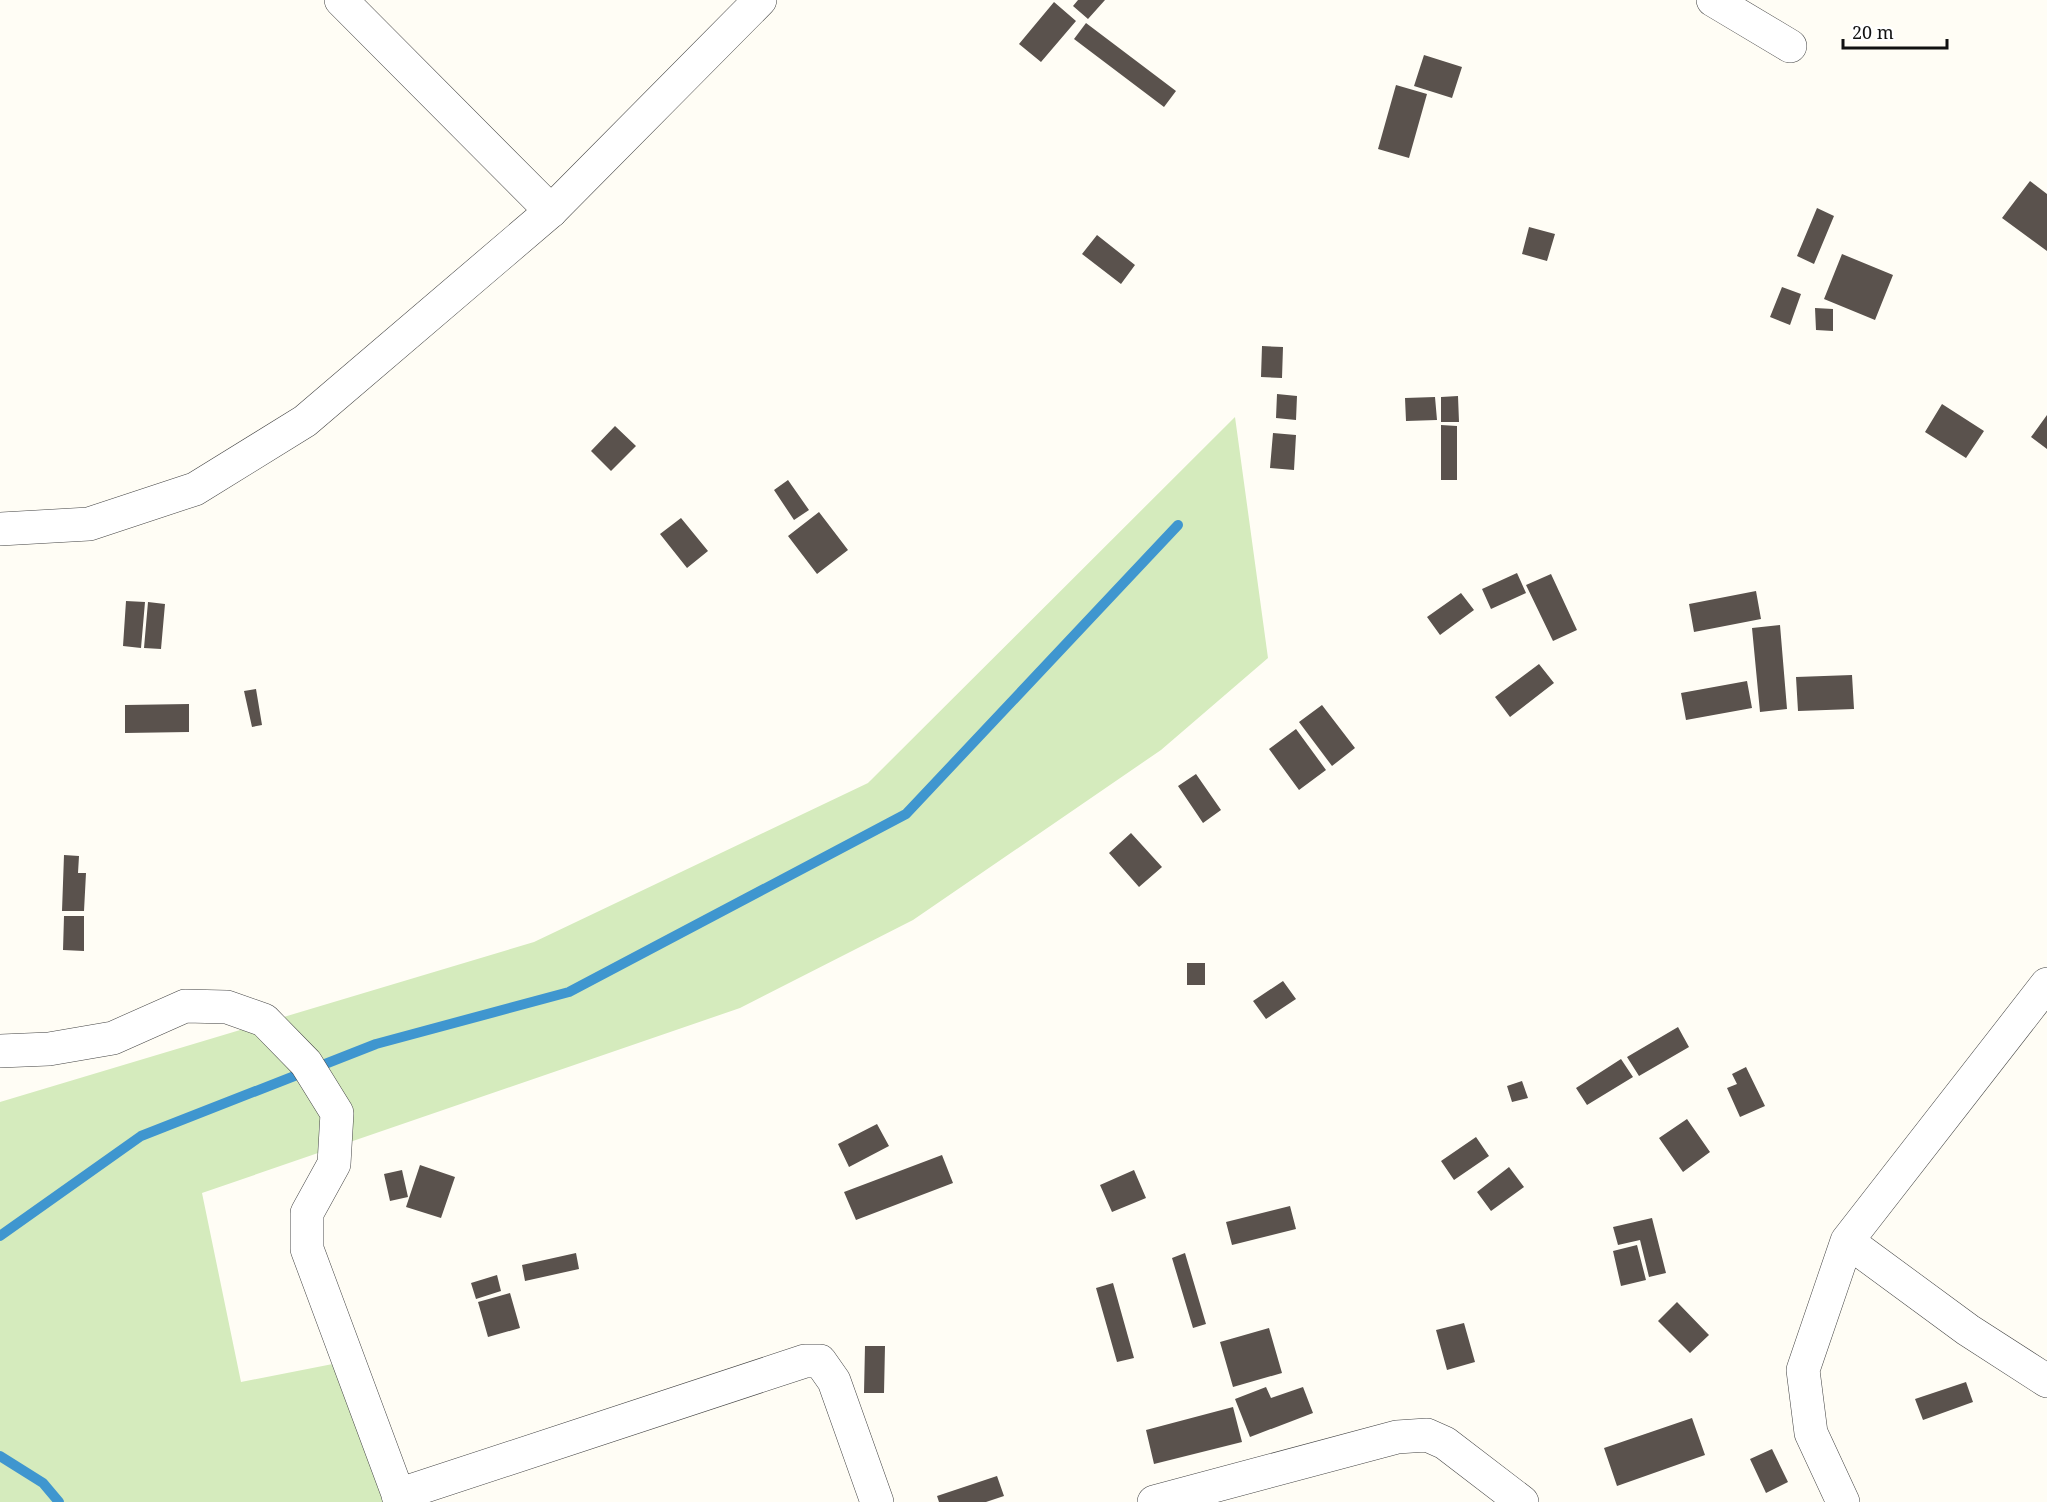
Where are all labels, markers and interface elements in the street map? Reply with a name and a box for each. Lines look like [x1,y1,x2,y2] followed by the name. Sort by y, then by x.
[1843,12,1946,50] scale bar
[1852,20,1894,44] text: 20 m

